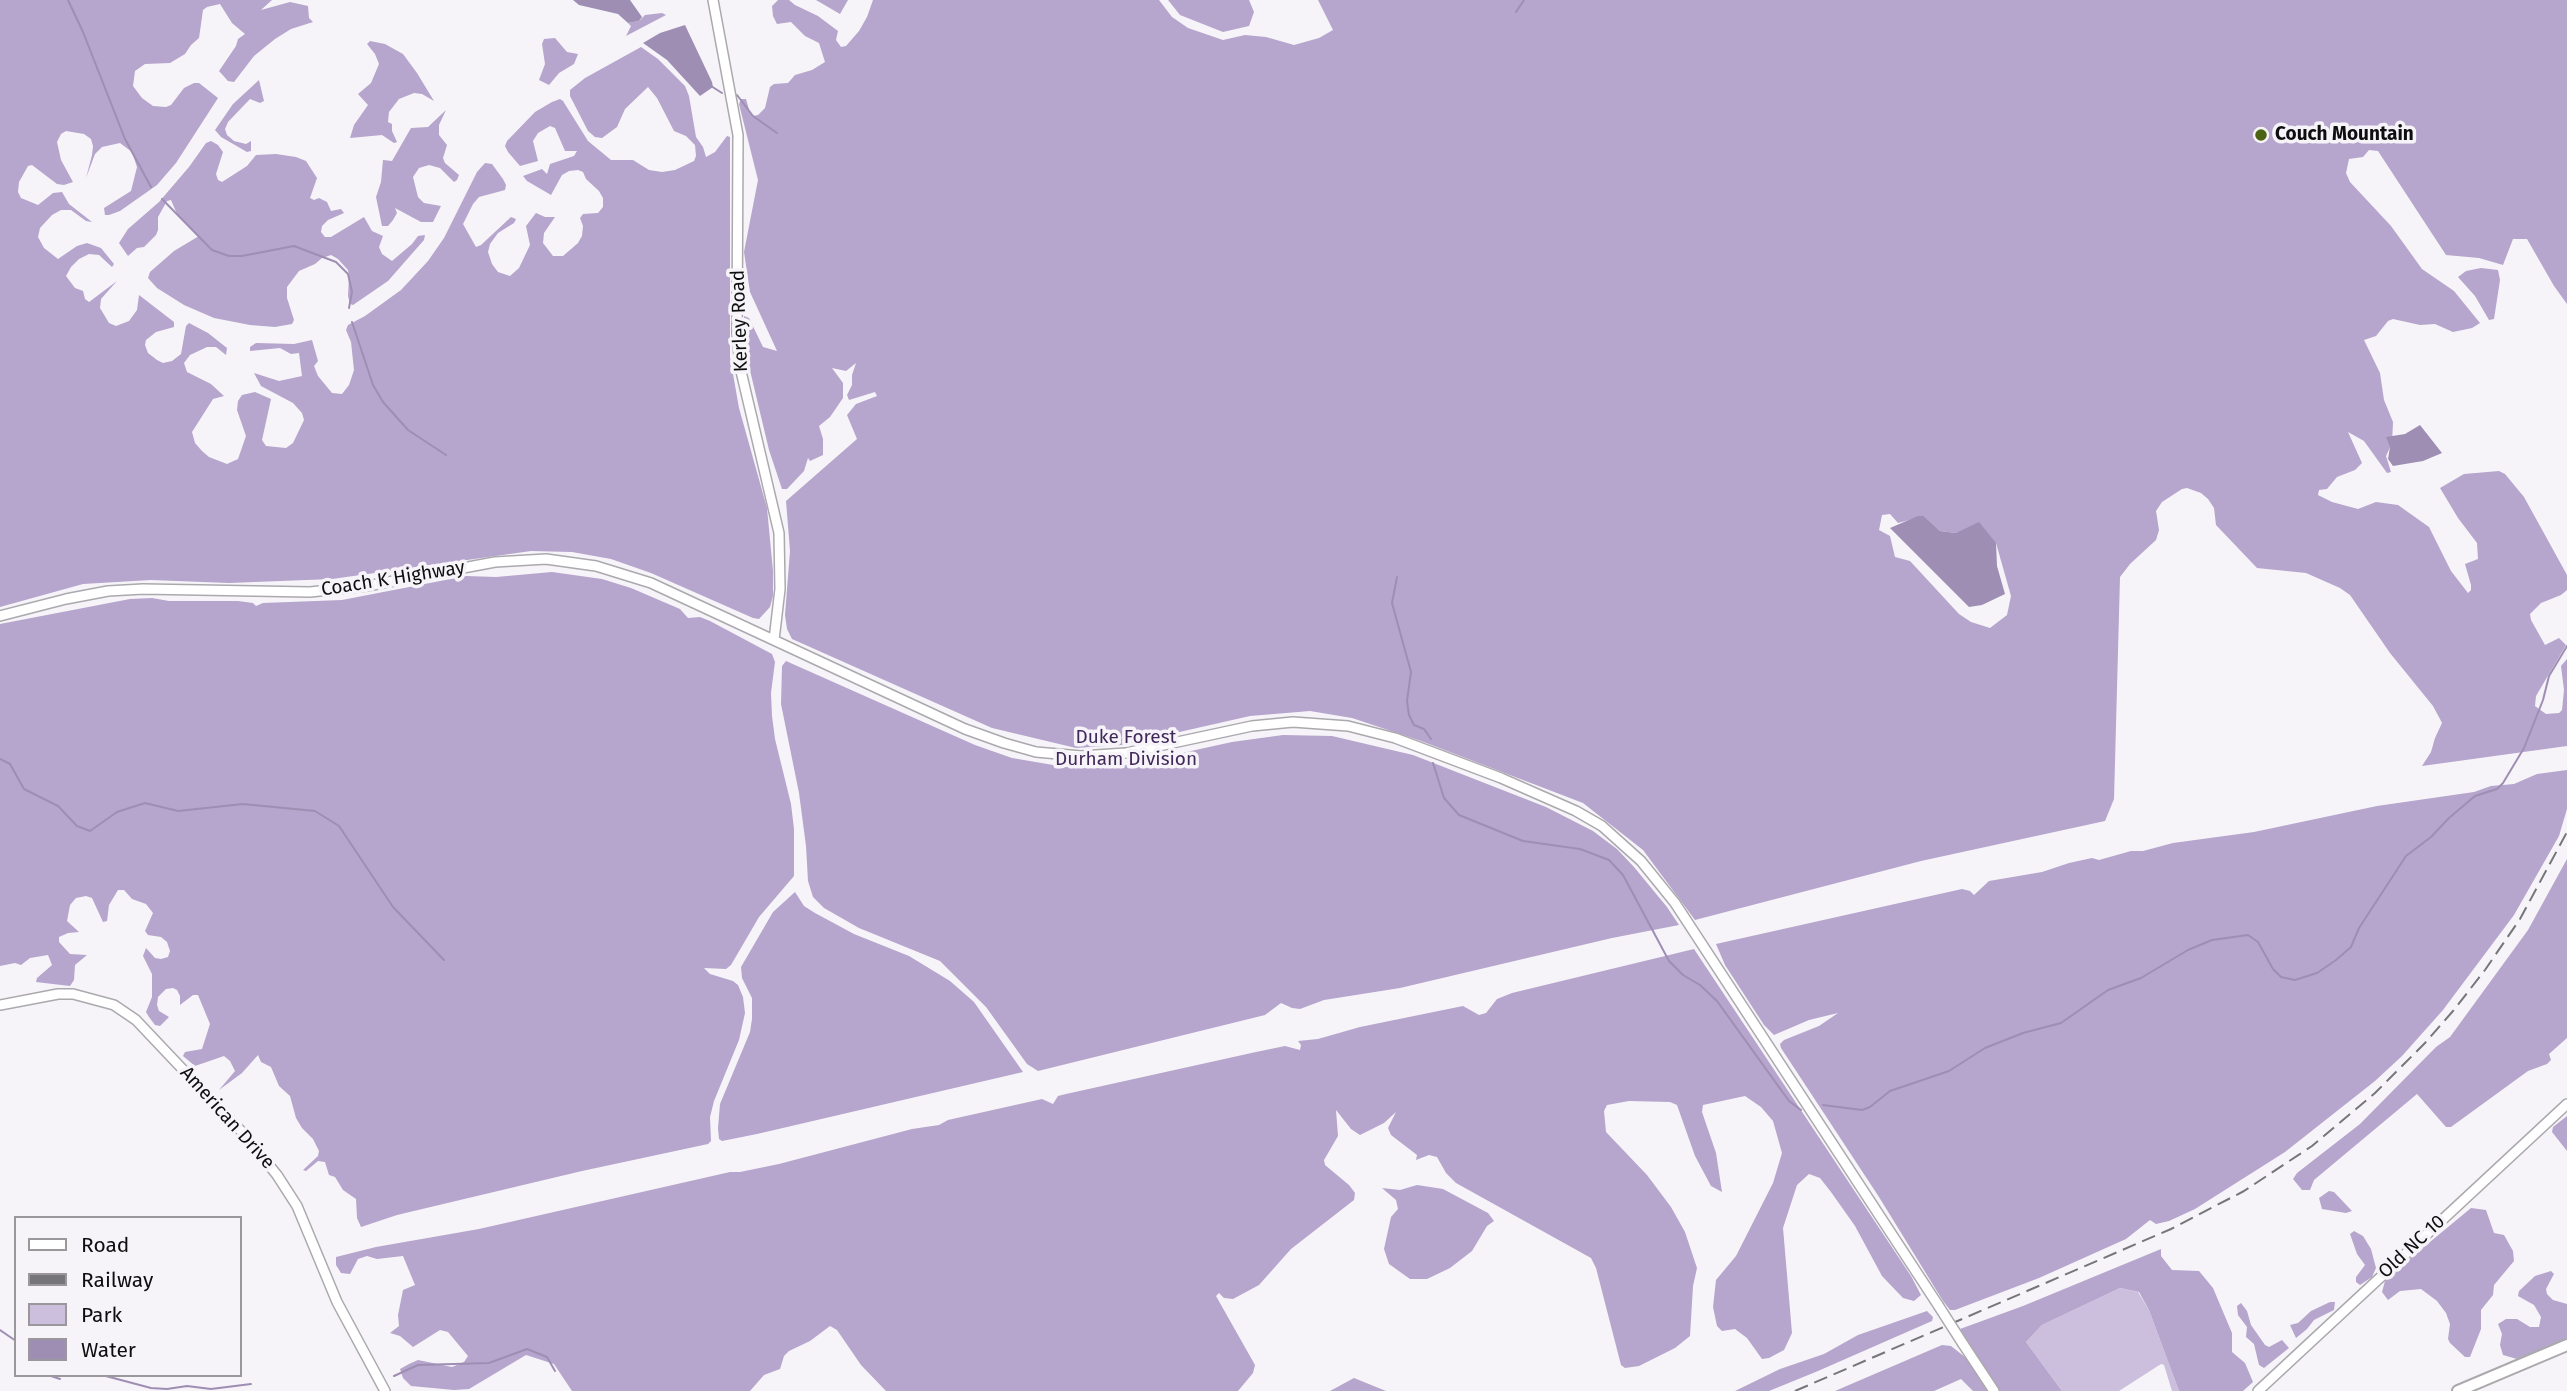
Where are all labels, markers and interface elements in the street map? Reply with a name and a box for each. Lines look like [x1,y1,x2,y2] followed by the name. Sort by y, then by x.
[2275,124,2414,146] place label: Couch Mountain
[2253,127,2269,143] marker: Couch Mountain
[727,269,753,373] street label: Kerley Road
[320,556,466,602] street label: Coach K Highway
[1055,727,1197,771] park label: Duke Forest Durham Division
[175,1062,279,1174] street label: American Drive
[2374,1211,2450,1283] street label: Old NC 10
[14,1216,242,1377] legend
[81,1232,129,1258] text: Road
[81,1267,153,1293] text: Railway
[81,1302,122,1328] text: Park
[81,1337,136,1363] text: Water

